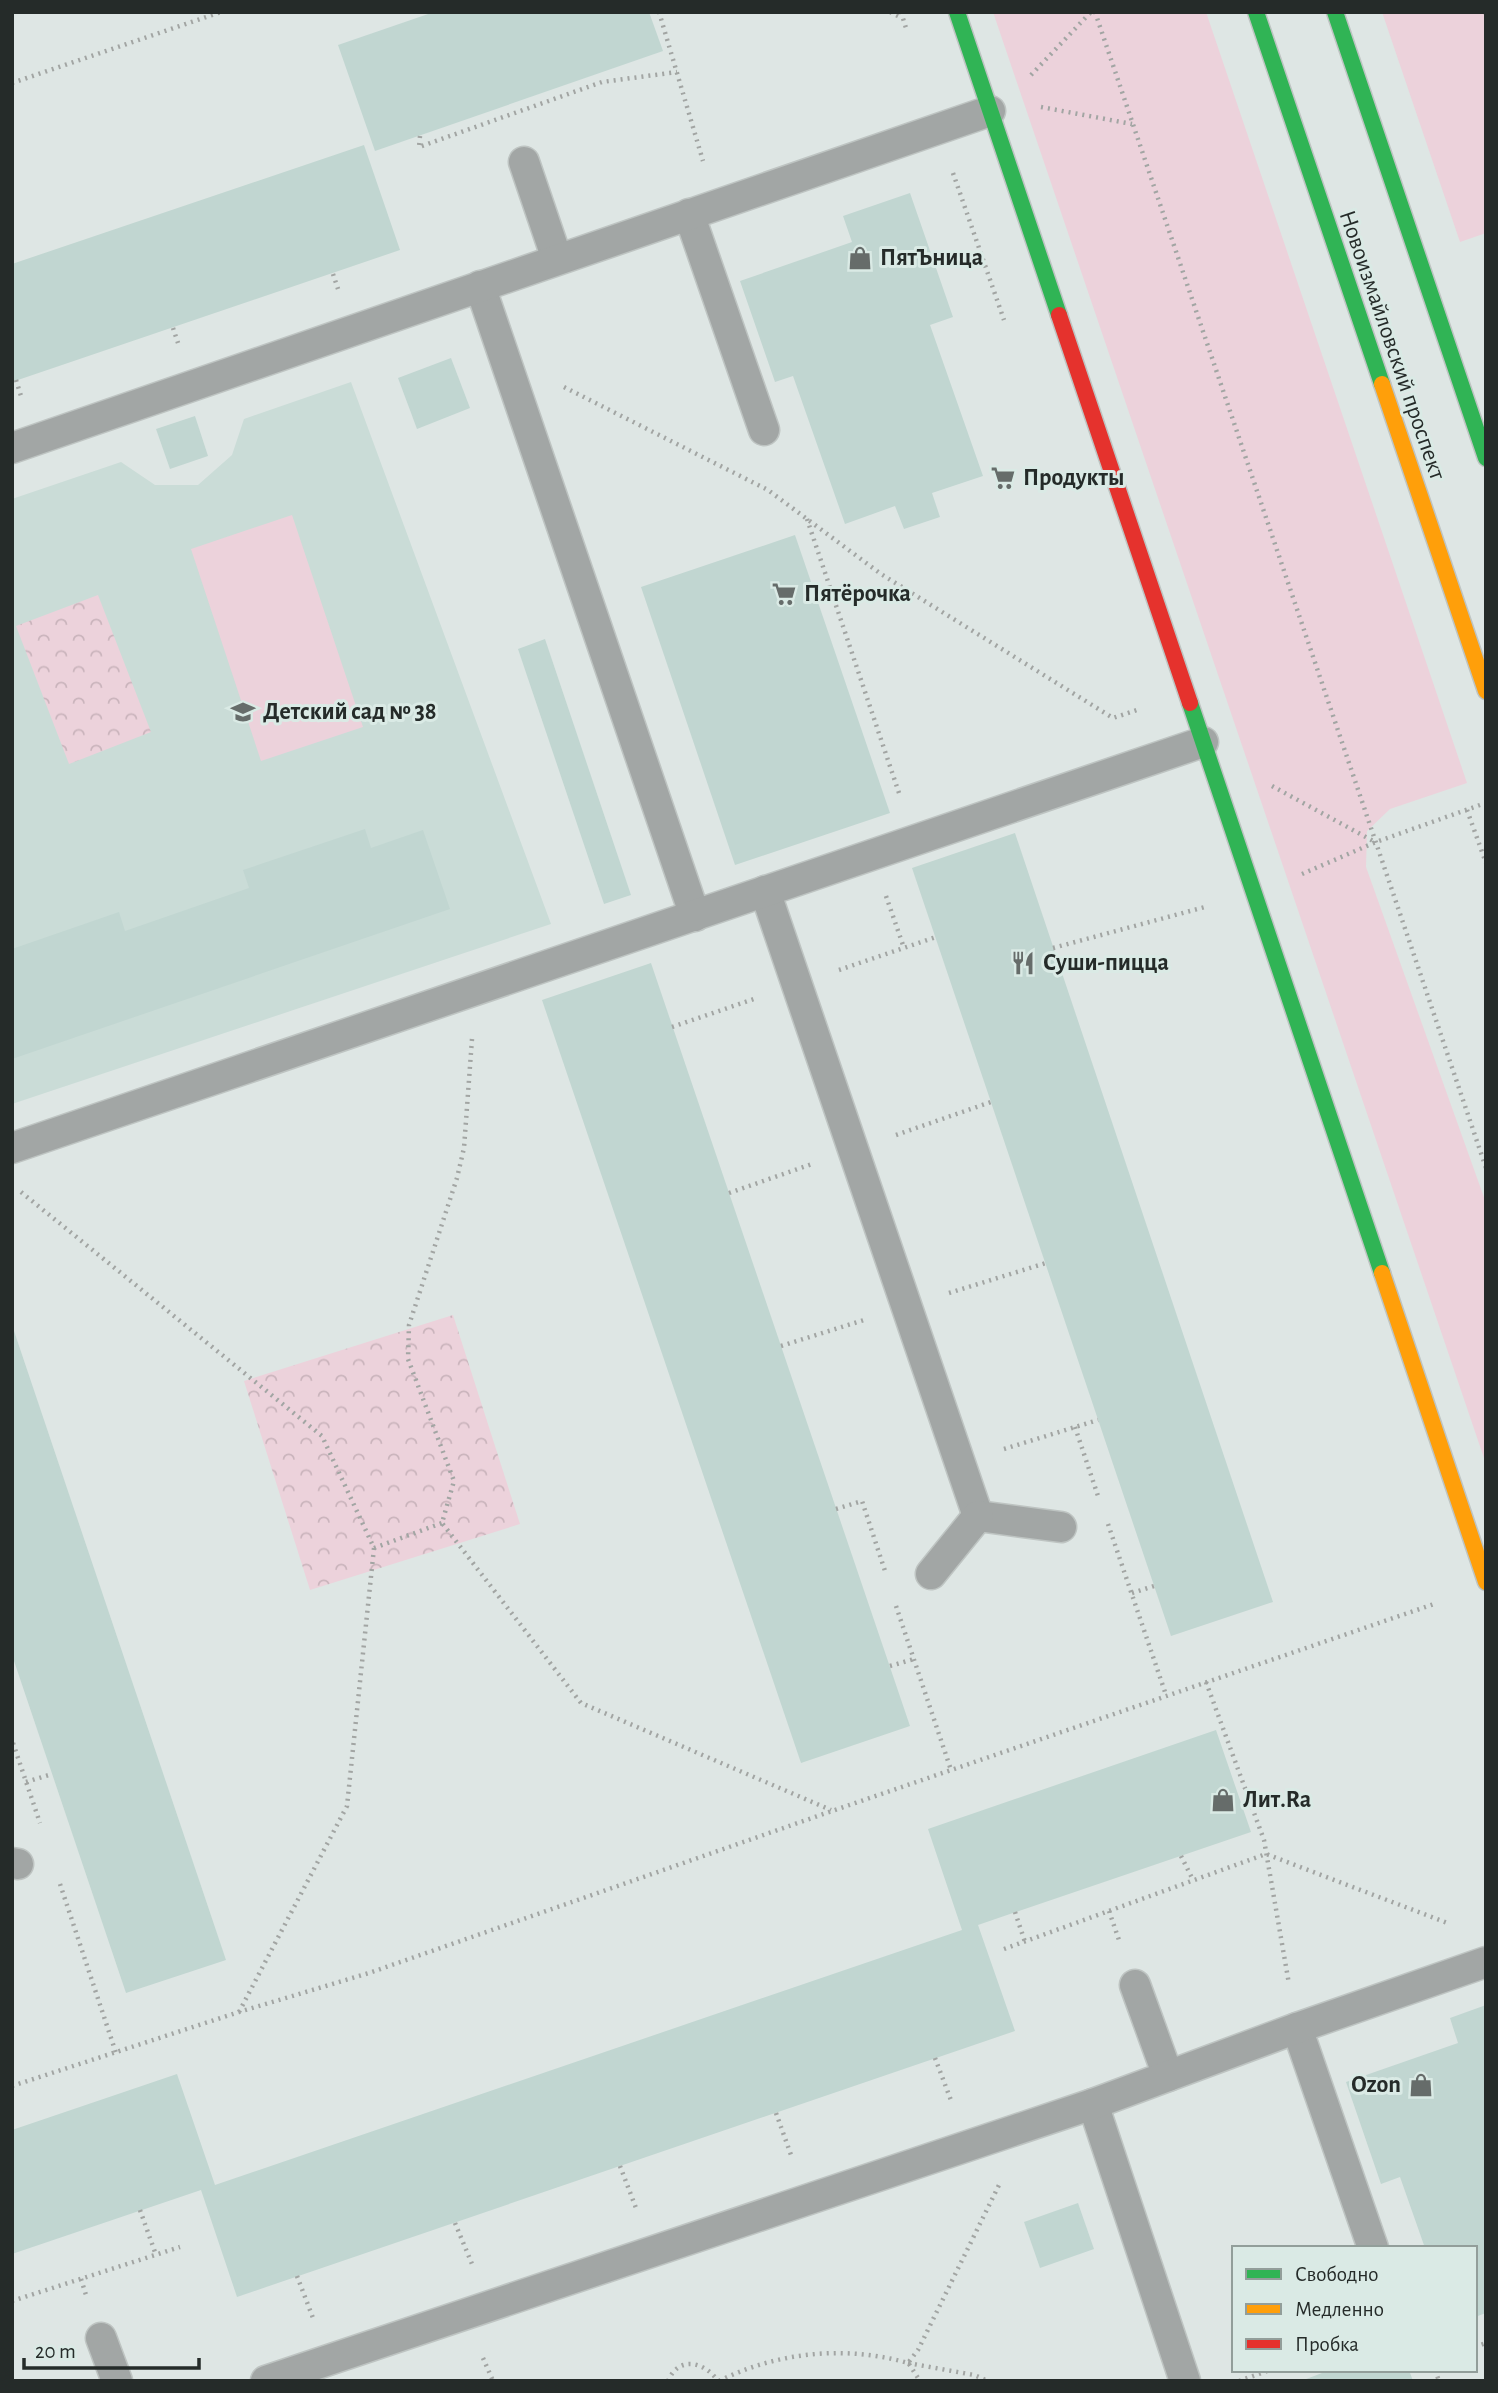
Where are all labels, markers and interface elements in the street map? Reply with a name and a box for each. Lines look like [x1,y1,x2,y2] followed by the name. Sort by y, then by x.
[1335,207,1450,483] street label: Новоизмайловский проспект
[846,244,874,272] shop icon: ПятЪница
[880,246,983,270] place label: ПятЪница
[989,464,1017,492] supermarket icon: Продукты
[1023,466,1124,490] place label: Продукты
[770,580,798,608] supermarket icon: Пятёрочка
[804,582,911,606] place label: Пятёрочка
[229,698,257,726] school or university icon: Детский сад № 38
[263,700,437,724] place label: Детский сад № 38
[1009,949,1037,977] restaurant icon: Суши-пицца
[1043,951,1169,975] place label: Суши-пицца
[1209,1786,1237,1814] shop icon: Лит.Ra
[1243,1788,1311,1812] place label: Лит.Ra
[1407,2071,1435,2099] shop icon: Ozon
[1351,2073,1401,2097] place label: Ozon
[1232,2246,1477,2372] legend
[1295,2264,1379,2285] text: Свободно
[1295,2299,1384,2320] text: Медленно
[24,2326,200,2370] scale bar
[1295,2334,1359,2355] text: Пробка
[35,2341,76,2362] text: 20 m

